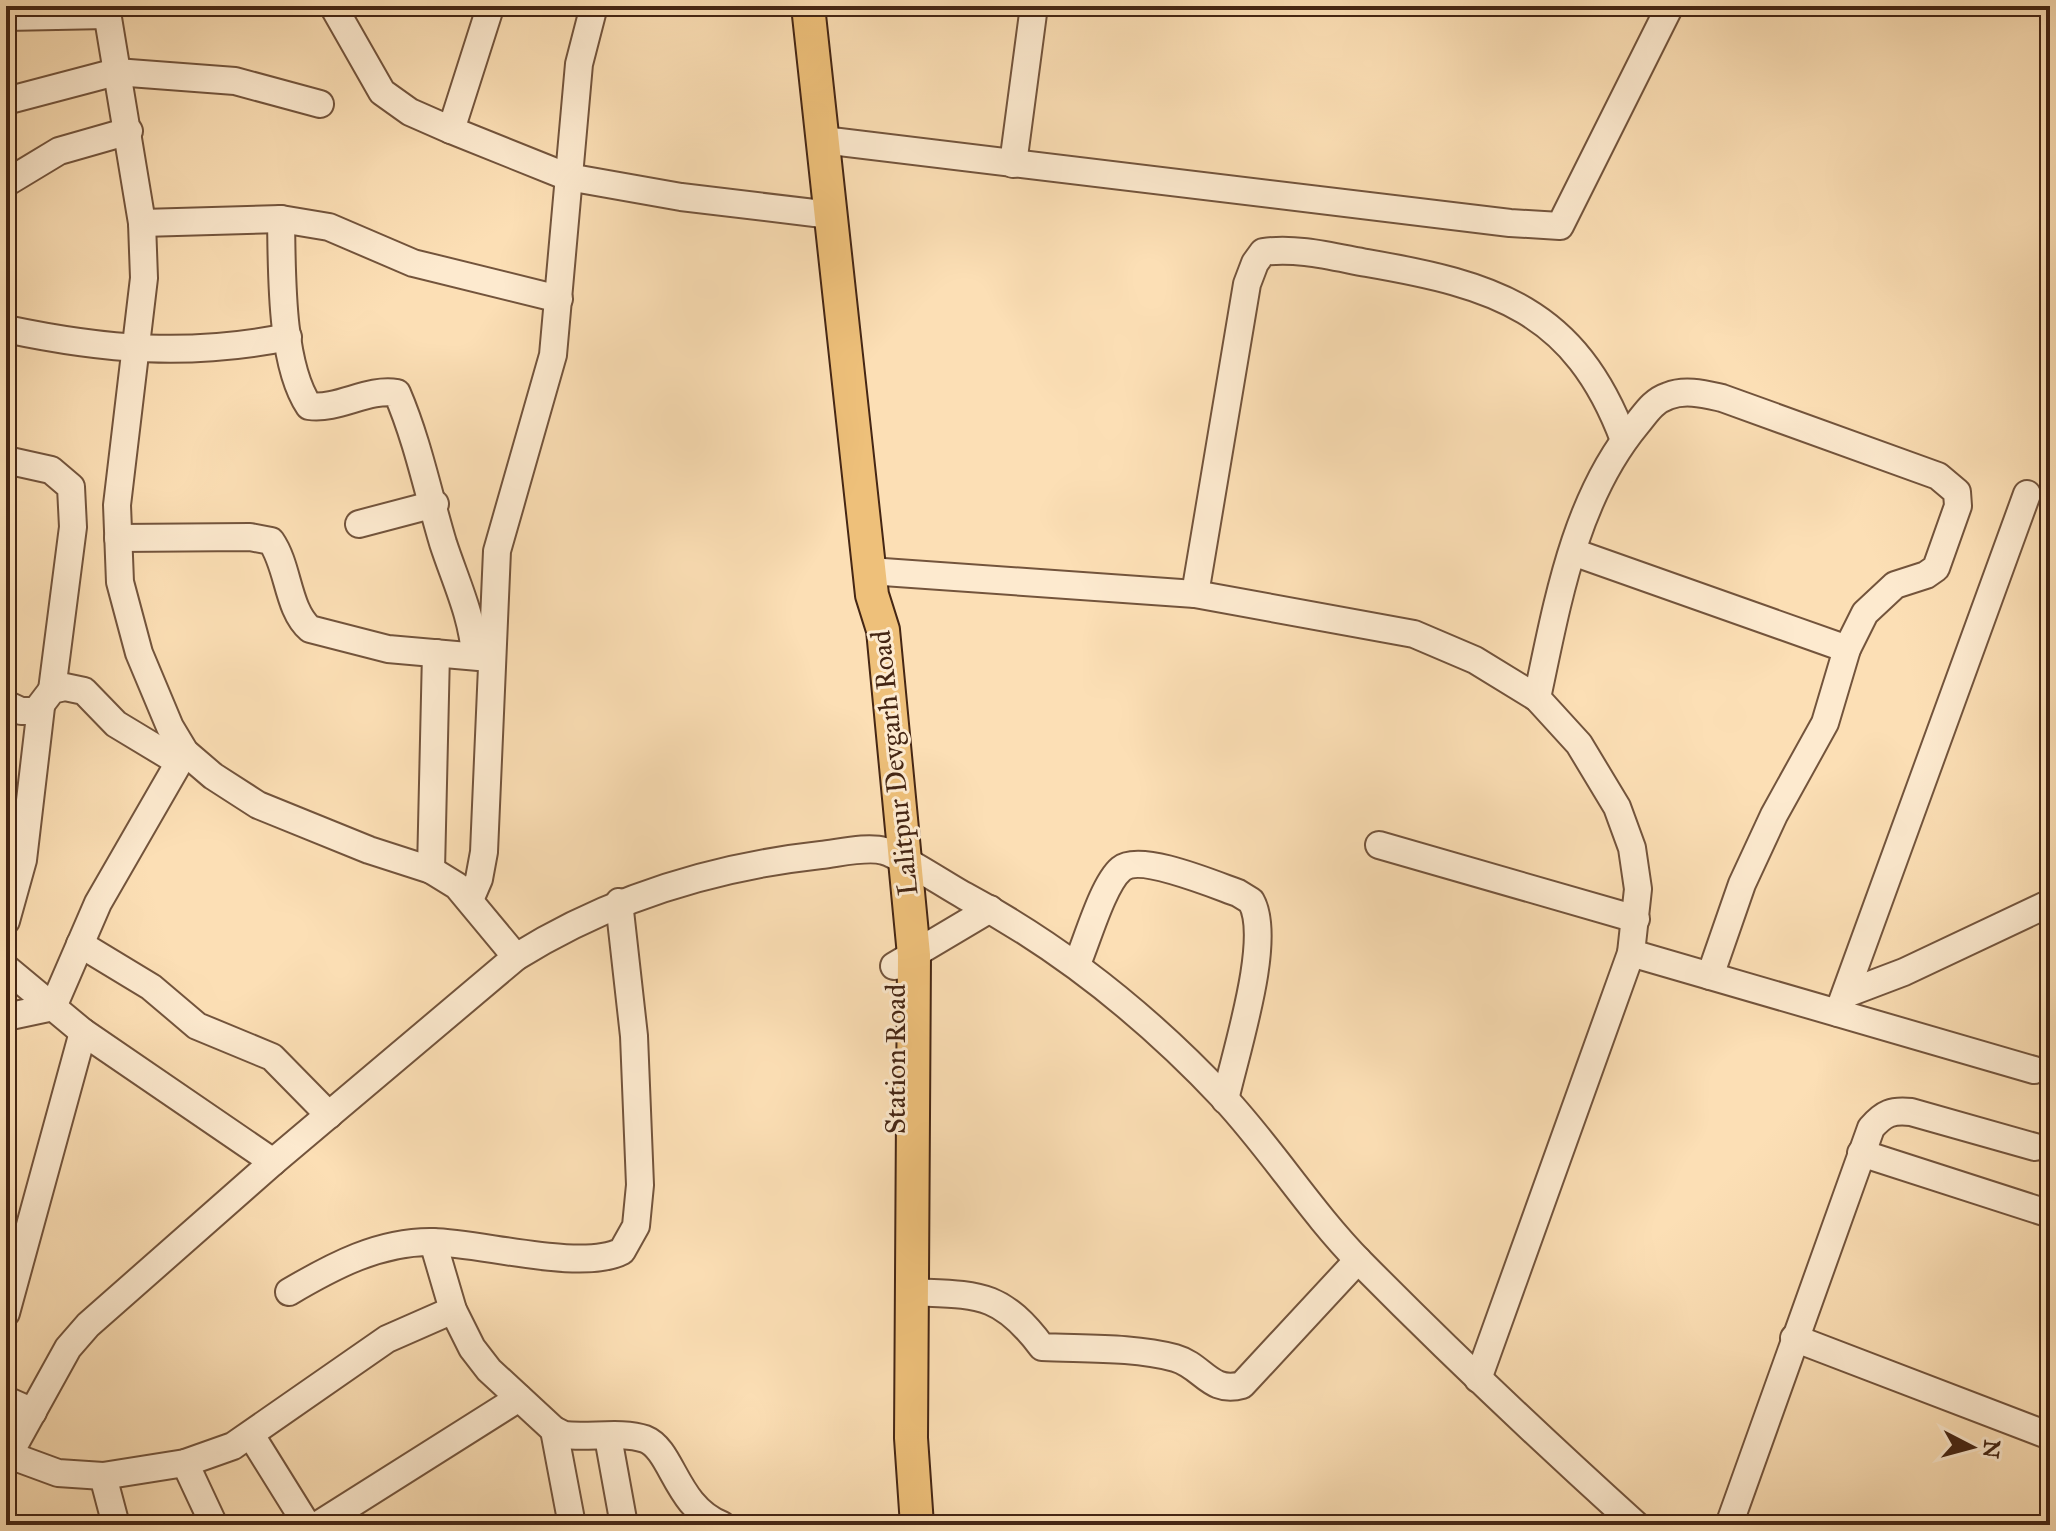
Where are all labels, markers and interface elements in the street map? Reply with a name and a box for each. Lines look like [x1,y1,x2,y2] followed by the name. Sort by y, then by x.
[863,629,925,897] street label: Lalitpur Devgarh Road
[878,984,913,1134] street label: Station Road
[1932,1407,2012,1487] north arrow
[1977,1438,2006,1460] text: N

